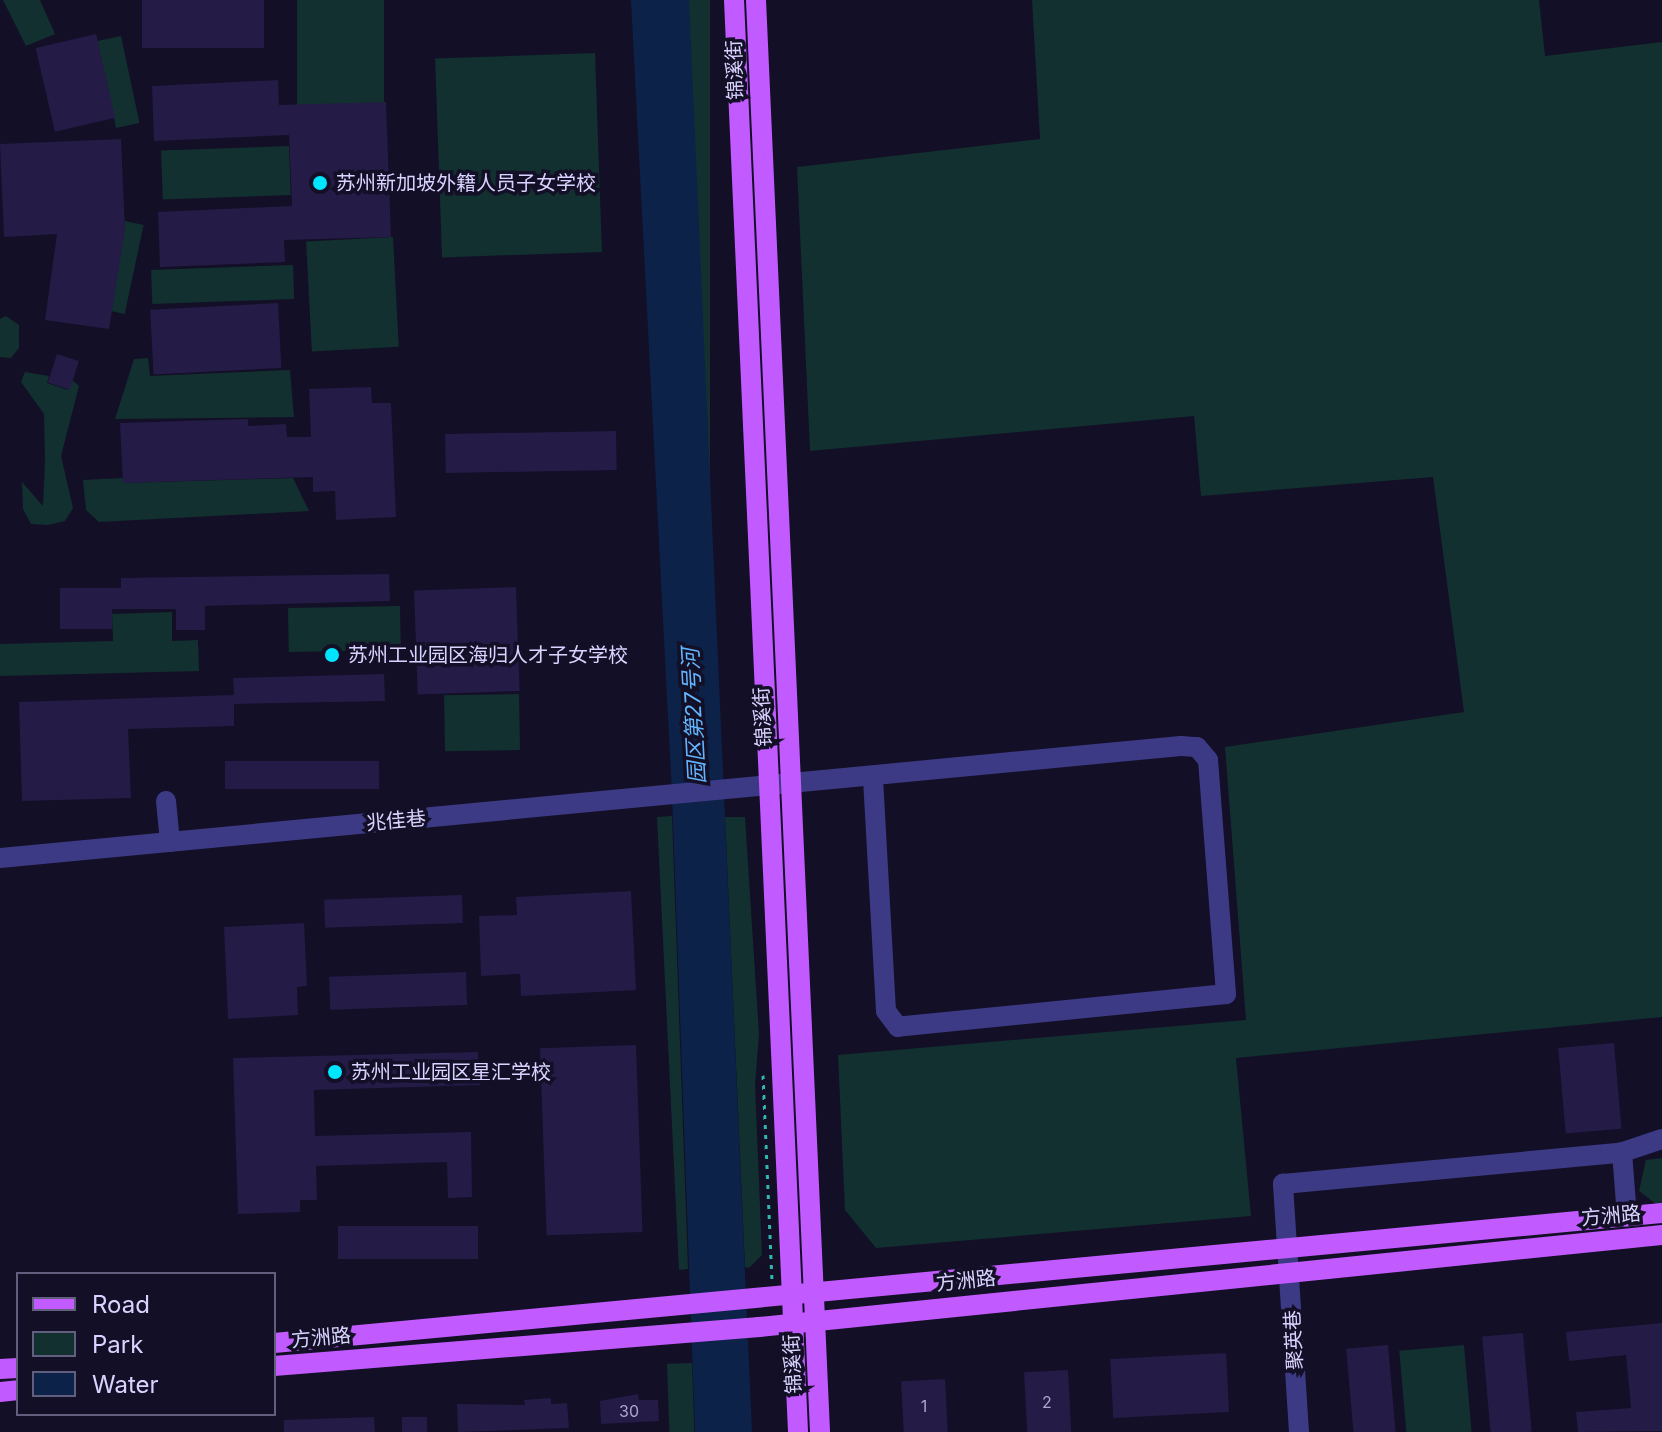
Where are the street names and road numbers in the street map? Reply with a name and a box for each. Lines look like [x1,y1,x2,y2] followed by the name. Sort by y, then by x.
[722,40,748,100] street label: 锦溪街
[749,686,777,748] street label: 锦溪街
[365,806,427,836] street label: 兆佳巷
[1580,1201,1642,1231] street label: 方洲路
[935,1266,997,1296] street label: 方洲路
[1280,1309,1308,1371] street label: 聚英巷
[290,1323,352,1353] street label: 方洲路
[779,1333,807,1395] street label: 锦溪街

